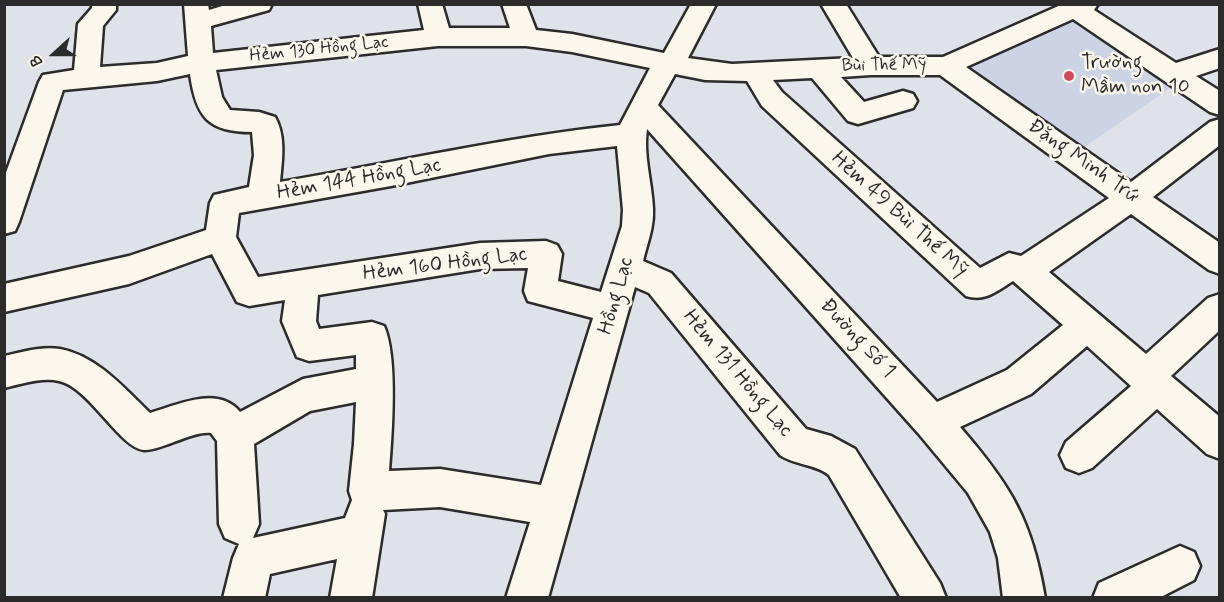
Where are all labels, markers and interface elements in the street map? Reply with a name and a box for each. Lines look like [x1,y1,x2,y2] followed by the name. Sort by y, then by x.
[24,24,84,84] north arrow
[249,32,389,68] street label: Hẻm 130 Hồng Lạc
[1081,51,1190,101] place label: Trường Mầm non 10
[25,52,48,69] text: B
[841,54,927,78] street label: Bùi Thế Mỹ
[1062,69,1076,83] marker: Trường Mầm non 10
[1022,114,1144,210] street label: Đặng Minh Trứ
[825,147,973,283] street label: Hẻm 49 Bùi Thế Mỹ
[275,153,443,207] street label: Hẻm 144 Hồng Lạc
[361,242,529,288] street label: Hẻm 160 Hồng Lạc
[594,254,640,338] street label: Hồng Lạc
[814,294,900,384] street label: Đường Số 1
[677,305,797,443] street label: Hẻm 131 Hồng Lạc

